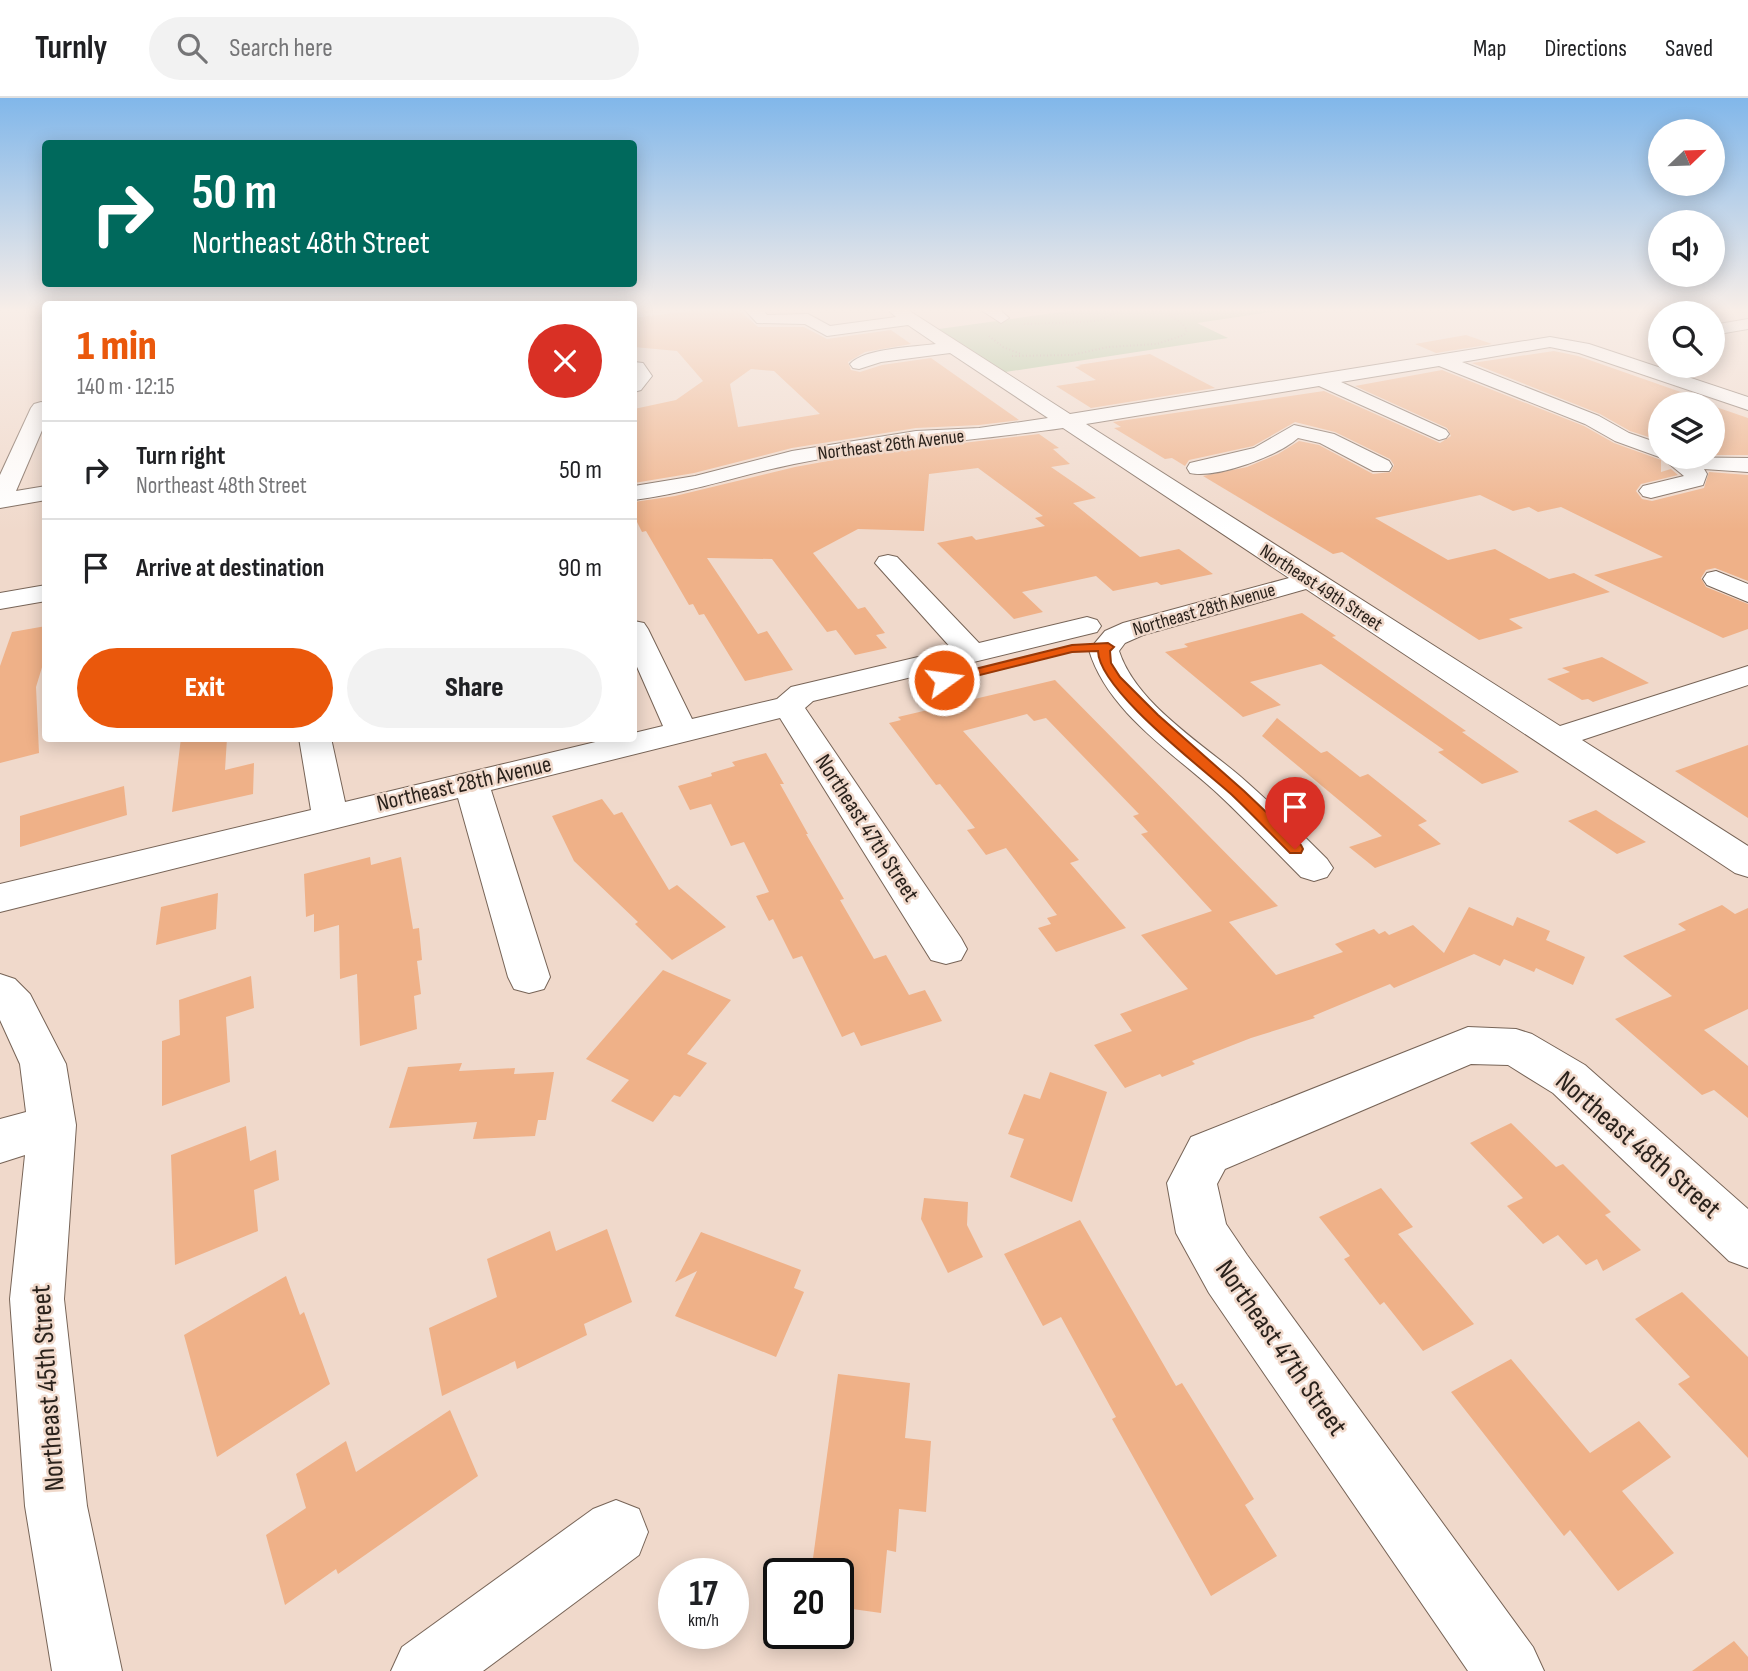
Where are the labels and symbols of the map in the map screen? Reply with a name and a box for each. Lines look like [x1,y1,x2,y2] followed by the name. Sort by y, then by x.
[1648,119,1726,196] north arrow
[816,425,966,465] street label: Northeast 26th Avenue
[1255,540,1387,636] street label: Northeast 49th Street
[1130,579,1278,641] street label: Northeast 28th Avenue
[907,643,981,717] position arrow
[809,749,925,907] street label: Northeast 47th Street
[374,750,554,818] street label: Northeast 28th Avenue
[1265,777,1325,849] pin
[1549,1064,1727,1226] street label: Northeast 48th Street
[1208,1254,1354,1442] street label: Northeast 47th Street
[24,1284,72,1492] street label: Northeast 45th Street
[763,1558,854,1649] speed limit sign: 20

